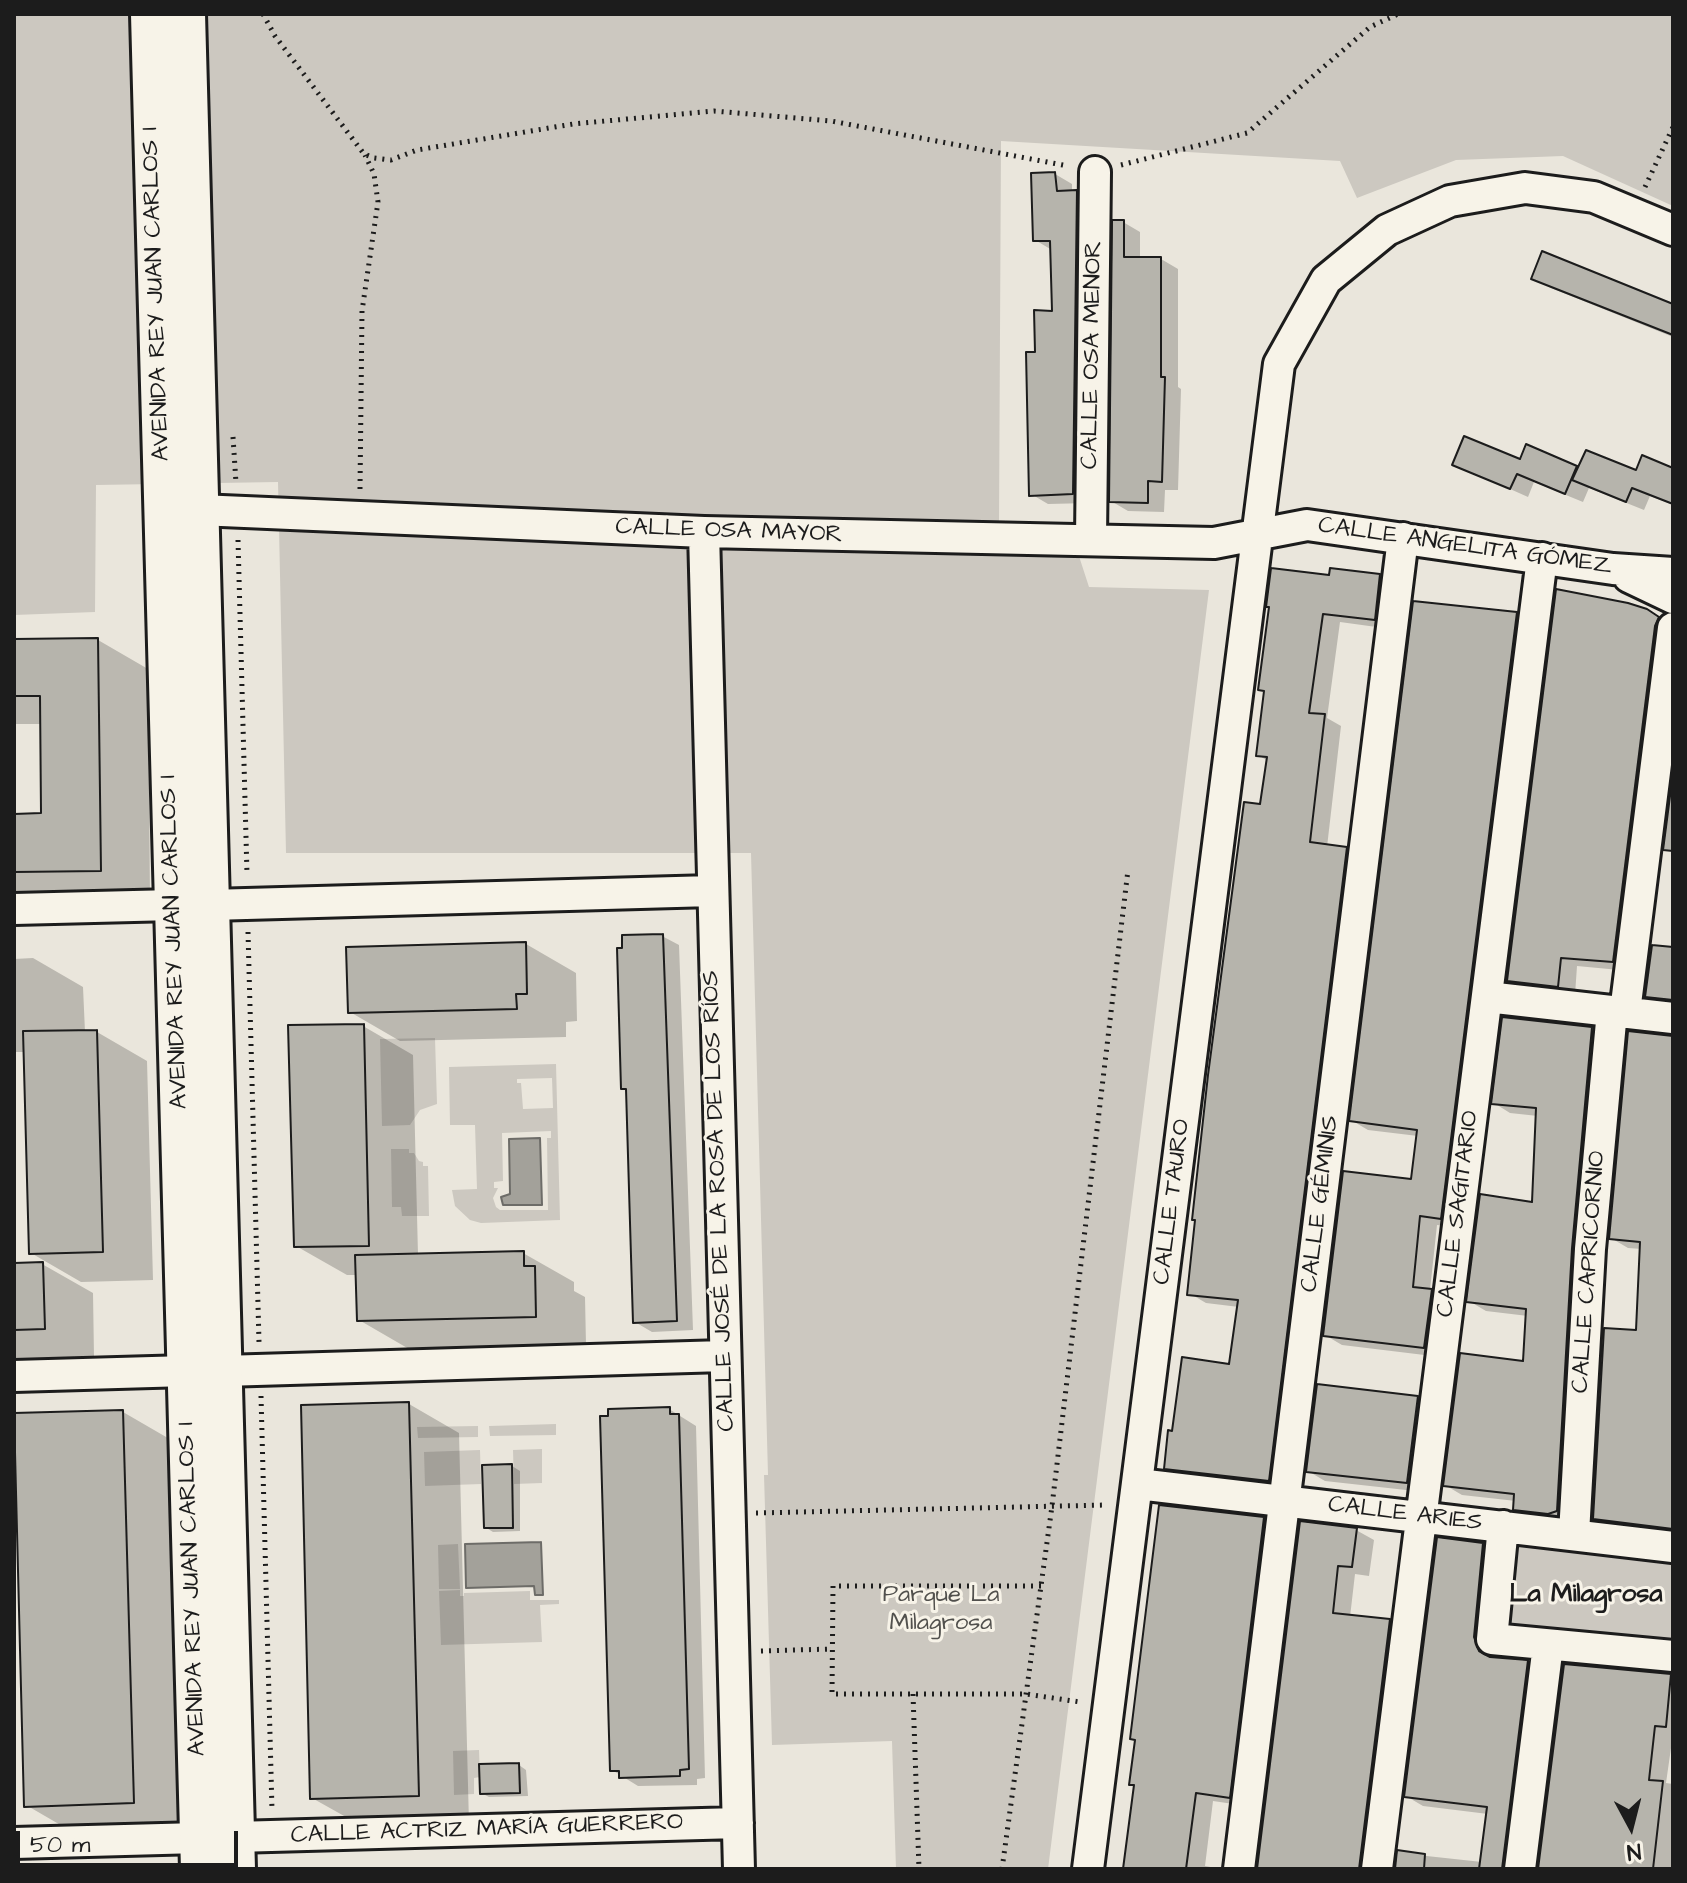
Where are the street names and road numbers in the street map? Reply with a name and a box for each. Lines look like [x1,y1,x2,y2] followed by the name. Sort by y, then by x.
[137,126,177,462] street label: AVENIDA REY JUAN CARLOS I
[1077,241,1109,469] street label: CALLE OSA MENOR
[1316,512,1614,582] street label: CALLE ANGELITA GÓMEZ
[615,514,843,550] street label: CALLE OSA MAYOR
[155,774,195,1110] street label: AVENIDA REY JUAN CARLOS I
[698,970,742,1432] street label: CALLE JOSÉ DE LA ROSA DE LOS RÍOS
[1432,1109,1486,1319] street label: CALLE SAGITARIO
[1296,1114,1346,1294] street label: CALLE GÉMINIS
[1149,1118,1197,1286] street label: CALLE TAURO
[1567,1150,1613,1394] street label: CALLE CAPRICORNIO
[173,1421,213,1757] street label: AVENIDA REY JUAN CARLOS I
[1326,1491,1484,1539] street label: CALLE ARIES
[290,1809,684,1851] street label: CALLE ACTRIZ MARÍA GUERRERO

